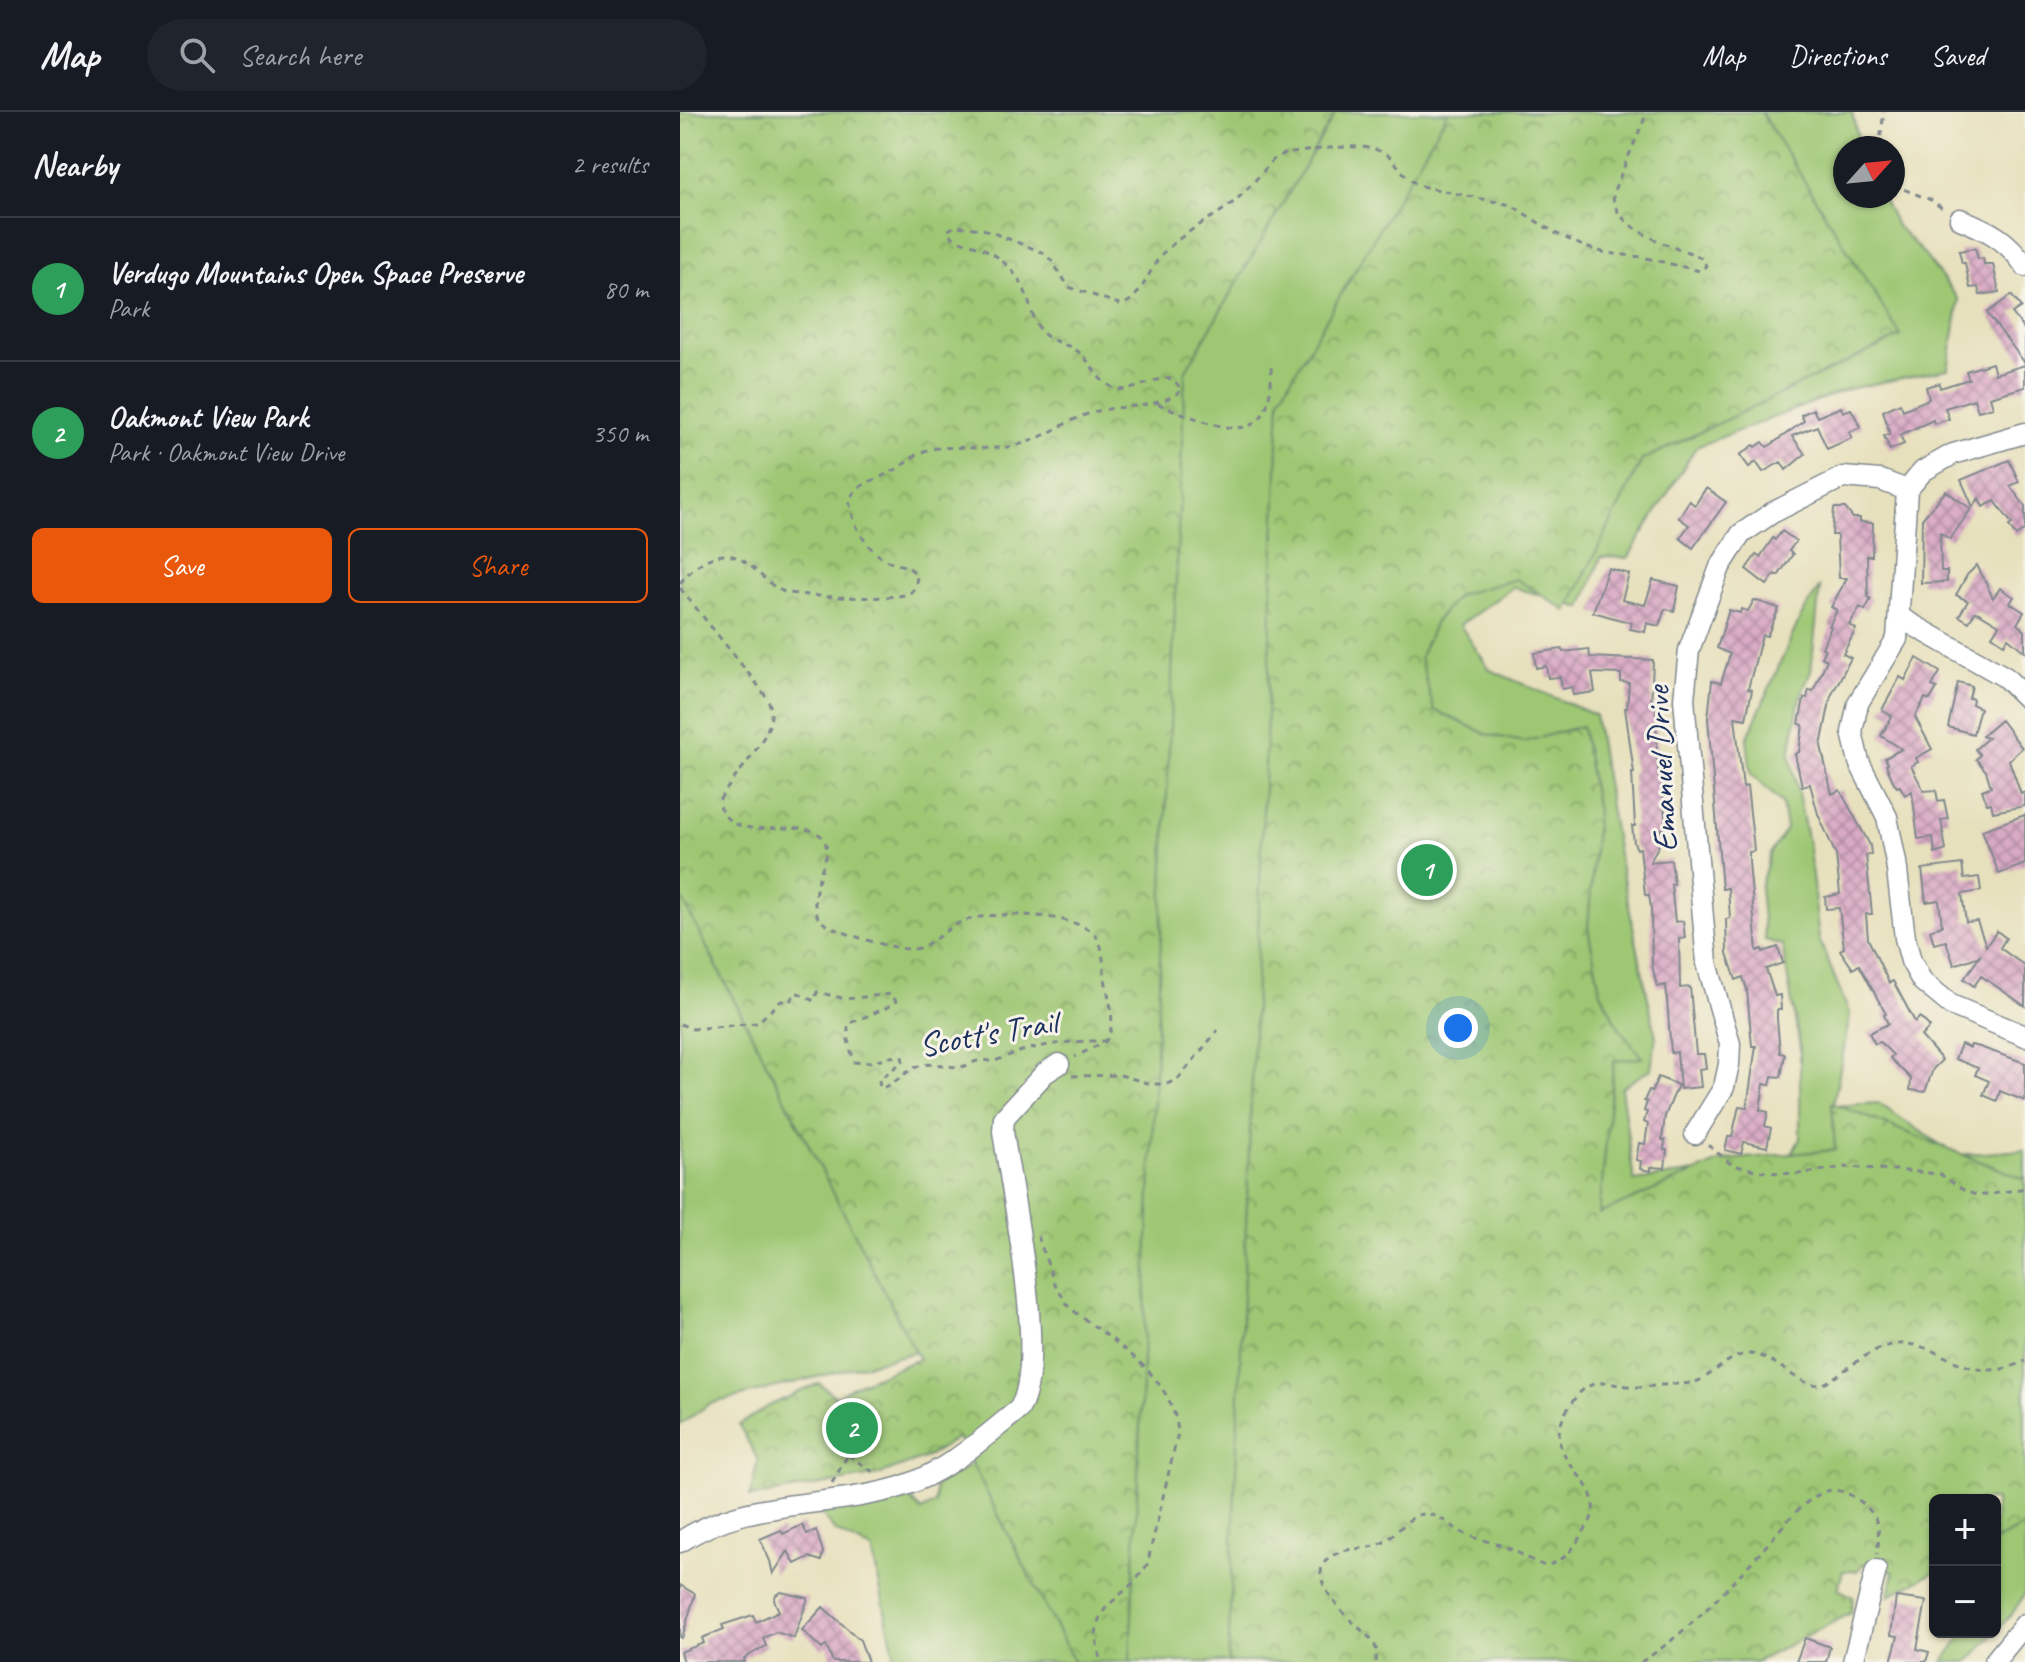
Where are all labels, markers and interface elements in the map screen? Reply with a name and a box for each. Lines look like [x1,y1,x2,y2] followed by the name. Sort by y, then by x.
[147,19,707,91] search box
[40,32,99,79] text: Map
[175,33,219,77] icon: search
[239,36,361,74] text: Search here
[1702,38,1745,73] text: Map
[1789,38,1887,73] text: Directions
[1931,38,1985,73] text: Saved
[1833,136,1905,208] north arrow
[32,143,118,186] text: Nearby
[572,148,648,181] text: 2 results
[108,254,523,292] text: Verdugo Mountains Open Space Preserve
[52,273,64,306] text: 1
[604,273,648,306] text: 80 m
[108,292,149,325] text: Park
[108,398,308,436] text: Oakmont View Park
[52,417,64,450] text: 2
[592,417,648,450] text: 350 m
[108,436,344,469] text: Park · Oakmont View Drive
[32,528,332,603] button: Save
[348,528,648,603] button: Share
[1635,683,1687,853] street label: Emanuel Drive
[1401,840,1453,900] pin: 1
[916,999,1066,1066] street label: Scott's Trail
[1438,1008,1478,1048] your location
[826,1398,878,1458] pin: 2
[1929,1494,2001,1638] map controls
[1929,1494,2001,1566] button: +
[1929,1566,2001,1638] button: −

